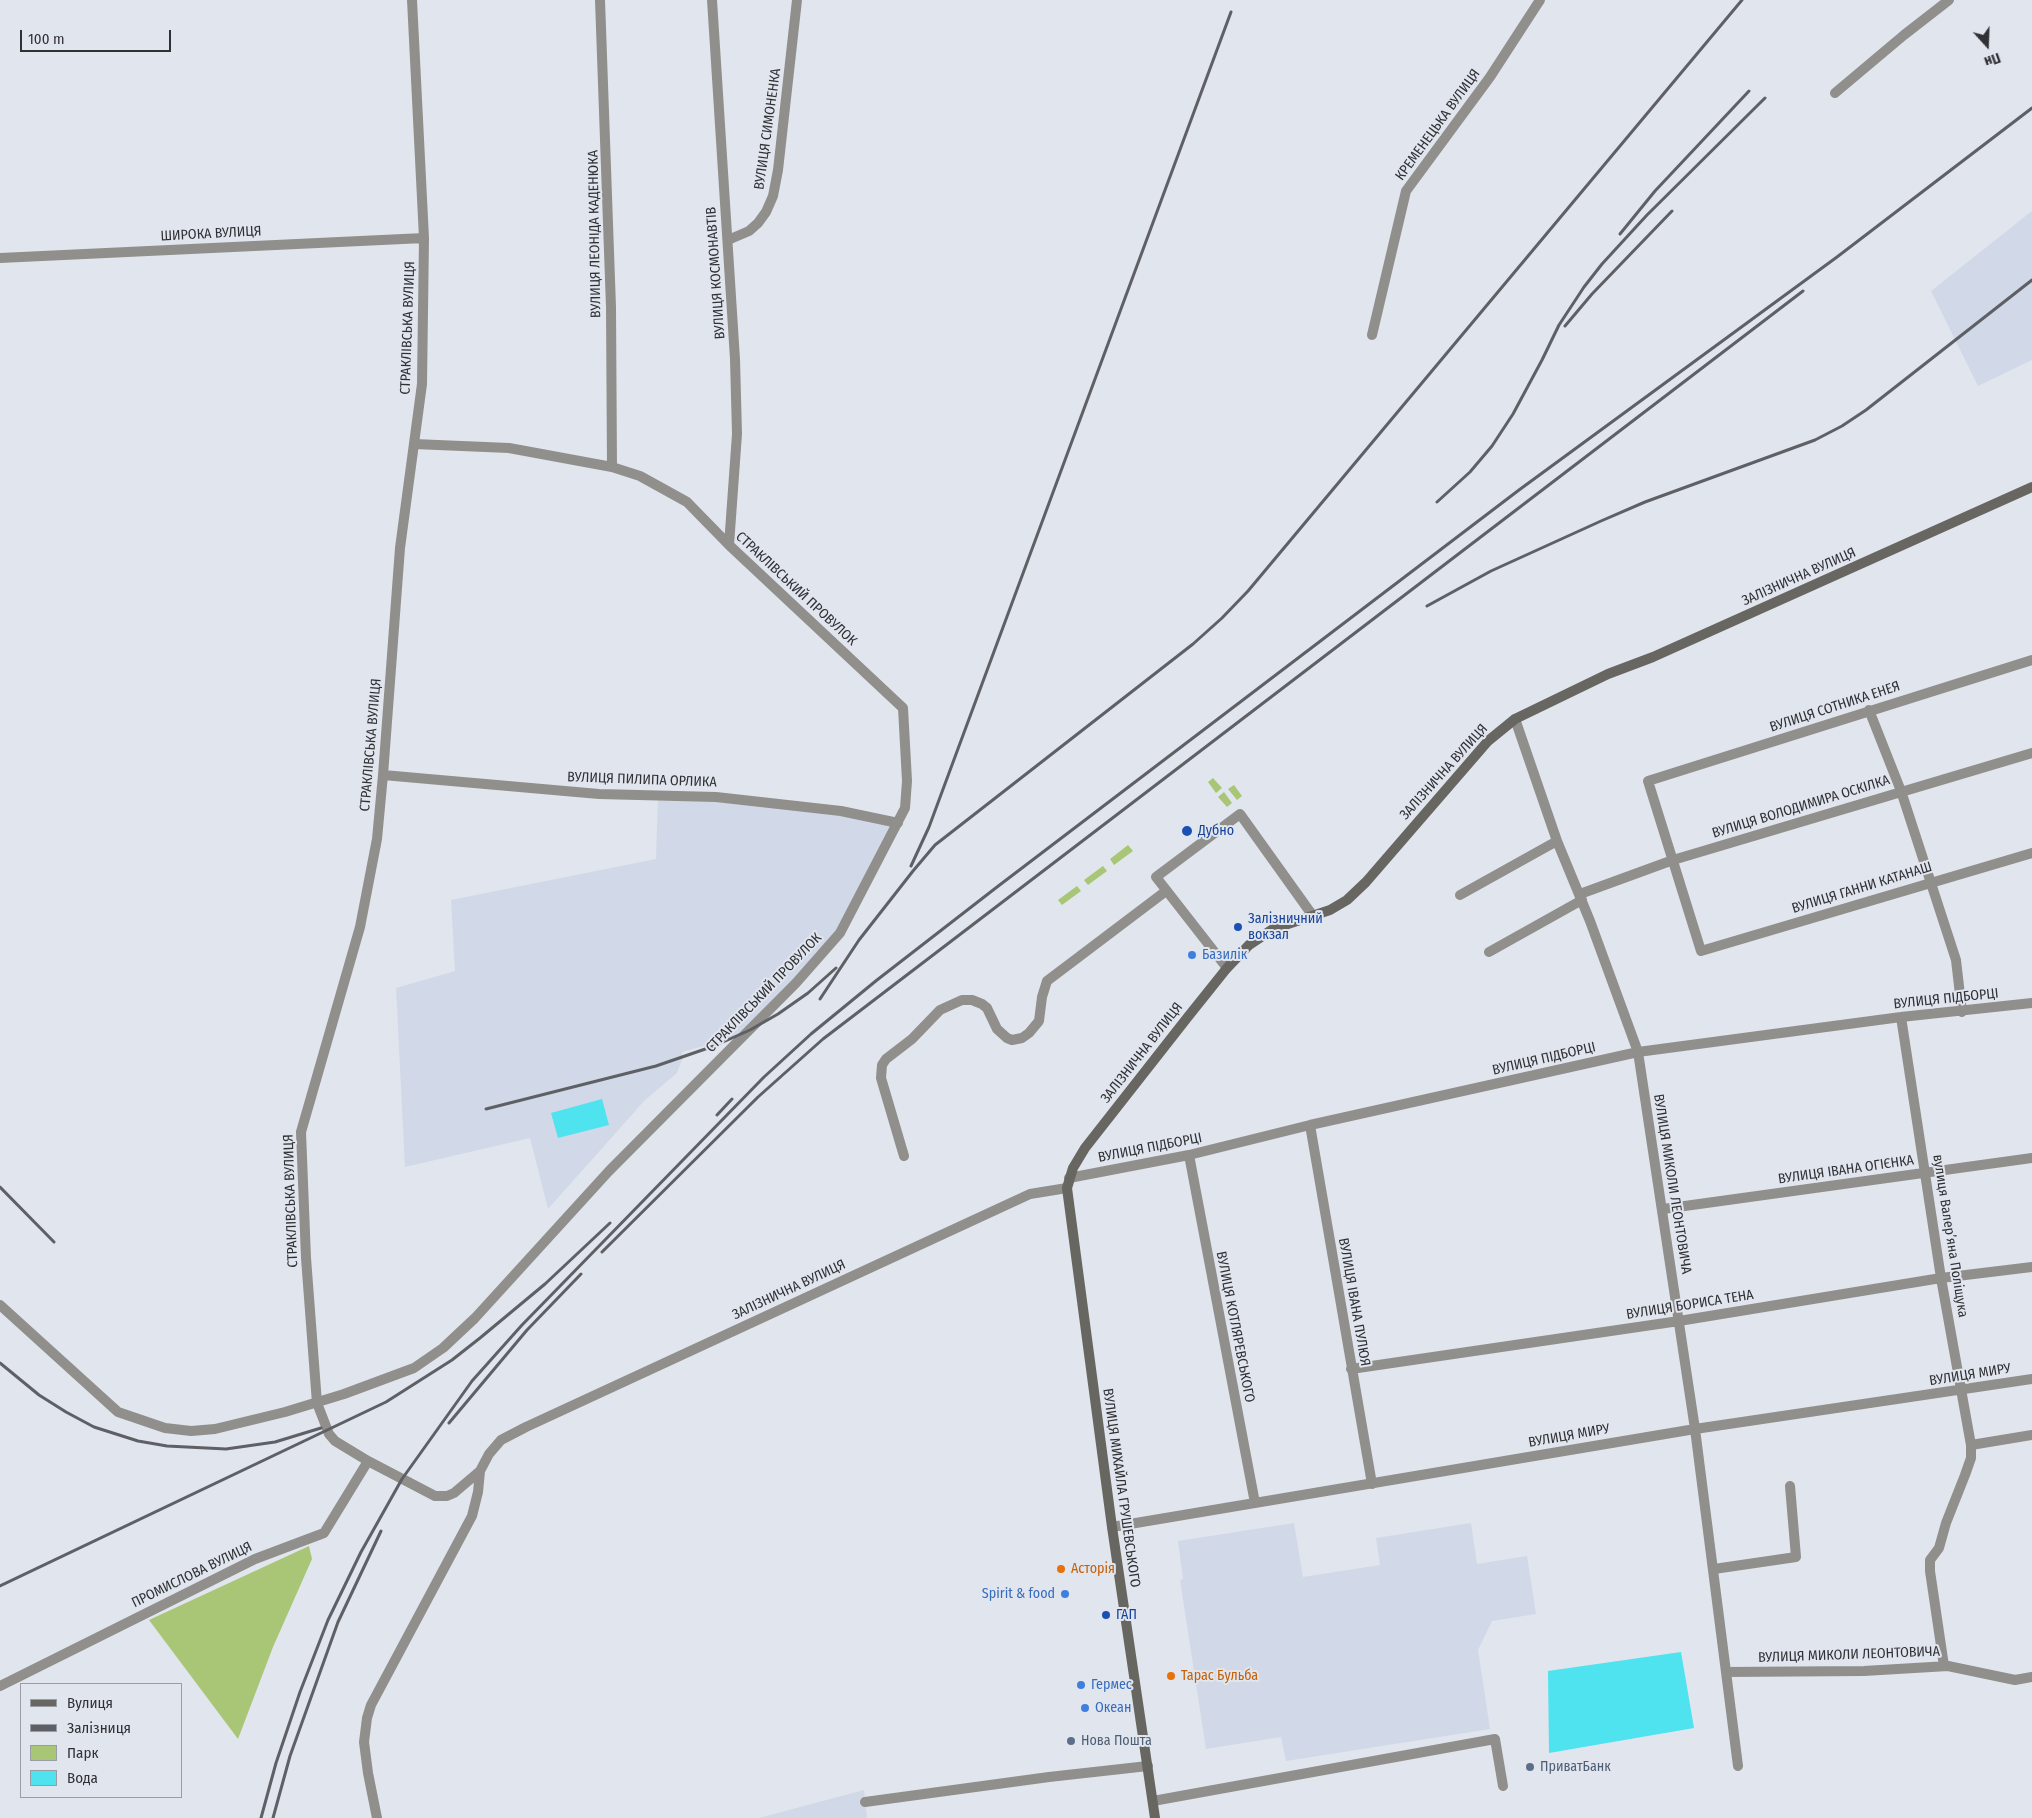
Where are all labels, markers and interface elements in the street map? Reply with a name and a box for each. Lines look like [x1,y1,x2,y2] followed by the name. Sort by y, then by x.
[22,20,174,52] scale bar
[1962,20,2012,70] north arrow
[28,30,65,48] text: 100 m
[1982,49,2003,70] text: Пн
[1392,66,1484,184] street label: КРЕМЕНЕЦЬКА ВУЛИЦЯ
[751,67,785,191] street label: ВУЛИЦЯ СИМОНЕНКА
[585,150,605,318] street label: ВУЛИЦЯ ЛЕОНІДА КАДЕНЮКА
[703,206,729,340] street label: ВУЛИЦЯ КОСМОНАВТІВ
[160,223,262,245] street label: ШИРОКА ВУЛИЦЯ
[397,261,419,395] street label: СТРАКЛІВСЬКА ВУЛИЦЯ
[732,529,860,649] street label: СТРАКЛІВСЬКИЙ ПРОВУЛОК
[1739,544,1859,610] street label: ЗАЛІЗНИЧНА ВУЛИЦЯ
[357,678,385,812] street label: СТРАКЛІВСЬКА ВУЛИЦЯ
[1768,678,1902,736] street label: ВУЛИЦЯ СОТНИКА ЕНЕЯ
[1397,721,1491,823] street label: ЗАЛІЗНИЧНА ВУЛИЦЯ
[567,769,717,791] street label: ВУЛИЦЯ ПИЛИПА ОРЛИКА
[1710,772,1892,842] street label: ВУЛИЦЯ ВОЛОДИМИРА ОСКІЛКА
[1198,823,1234,839] place label: Дубно
[1180,824,1194,838] marker: Дубно
[1790,859,1934,917] street label: ВУЛИЦЯ ГАННИ КАТАНАШ
[1248,911,1323,944] place label: Залізничний вокзал
[1232,921,1244,933] marker: Залізничний вокзал
[703,930,825,1056] street label: СТРАКЛІВСЬКИЙ ПРОВУЛОК
[1202,947,1247,963] place label: Базилік
[1186,949,1198,961] marker: Базилік
[1893,985,1999,1013] street label: ВУЛИЦЯ ПІДБОРЦІ
[1098,999,1186,1107] street label: ЗАЛІЗНИЧНА ВУЛИЦЯ
[1491,1039,1597,1079] street label: ВУЛИЦЯ ПІДБОРЦІ
[1649,1093,1695,1275] street label: ВУЛИЦЯ МИКОЛИ ЛЕОНТОВИЧА
[1097,1130,1203,1166] street label: ВУЛИЦЯ ПІДБОРЦІ
[280,1134,302,1268] street label: СТРАКЛІВСЬКА ВУЛИЦЯ
[1777,1152,1915,1188] street label: ВУЛИЦЯ ІВАНА ОГІЄНКА
[1929,1153,1971,1319] street label: вулиця Валерʼяна Поліщука
[1334,1237,1374,1367] street label: ВУЛИЦЯ ІВАНА ПУЛЮЯ
[1212,1250,1258,1404] street label: ВУЛИЦЯ КОТЛЯРЕВСЬКОГО
[730,1256,848,1324] street label: ЗАЛІЗНИЧНА ВУЛИЦЯ
[1625,1287,1755,1323] street label: ВУЛИЦЯ БОРИСА ТЕНА
[1928,1360,2012,1390] street label: ВУЛИЦЯ МИРУ
[1099,1387,1143,1589] street label: ВУЛИЦЯ МИХАЙЛА ГРУШЕВСЬКОГО
[1527,1421,1611,1451] street label: ВУЛИЦЯ МИРУ
[129,1539,255,1611] street label: ПРОМИСЛОВА ВУЛИЦЯ
[1071,1561,1115,1577] place label: Асторія
[1055,1563,1067,1575] marker: Асторія
[982,1586,1055,1602] place label: Spirit & food
[1059,1588,1071,1600] marker: Spirit & food
[1116,1607,1137,1623] place label: ГАП
[1100,1609,1112,1621] marker: ГАП
[1758,1643,1940,1667] street label: ВУЛИЦЯ МИКОЛИ ЛЕОНТОВИЧА
[1181,1668,1258,1684] place label: Тарас Бульба
[1165,1670,1177,1682] marker: Тарас Бульба
[1091,1677,1132,1693] place label: Гермес
[1075,1679,1087,1691] marker: Гермес
[20,1683,182,1798] legend
[67,1694,113,1712] text: Вулиця
[1095,1700,1131,1716] place label: Океан
[1079,1702,1091,1714] marker: Океан
[67,1719,131,1737] text: Залізниця
[1081,1733,1152,1749] place label: Нова Пошта
[1065,1735,1077,1747] marker: Нова Пошта
[67,1744,98,1762] text: Парк
[1540,1759,1611,1775] place label: ПриватБанк
[1524,1761,1536,1773] marker: ПриватБанк
[67,1769,98,1787] text: Вода

